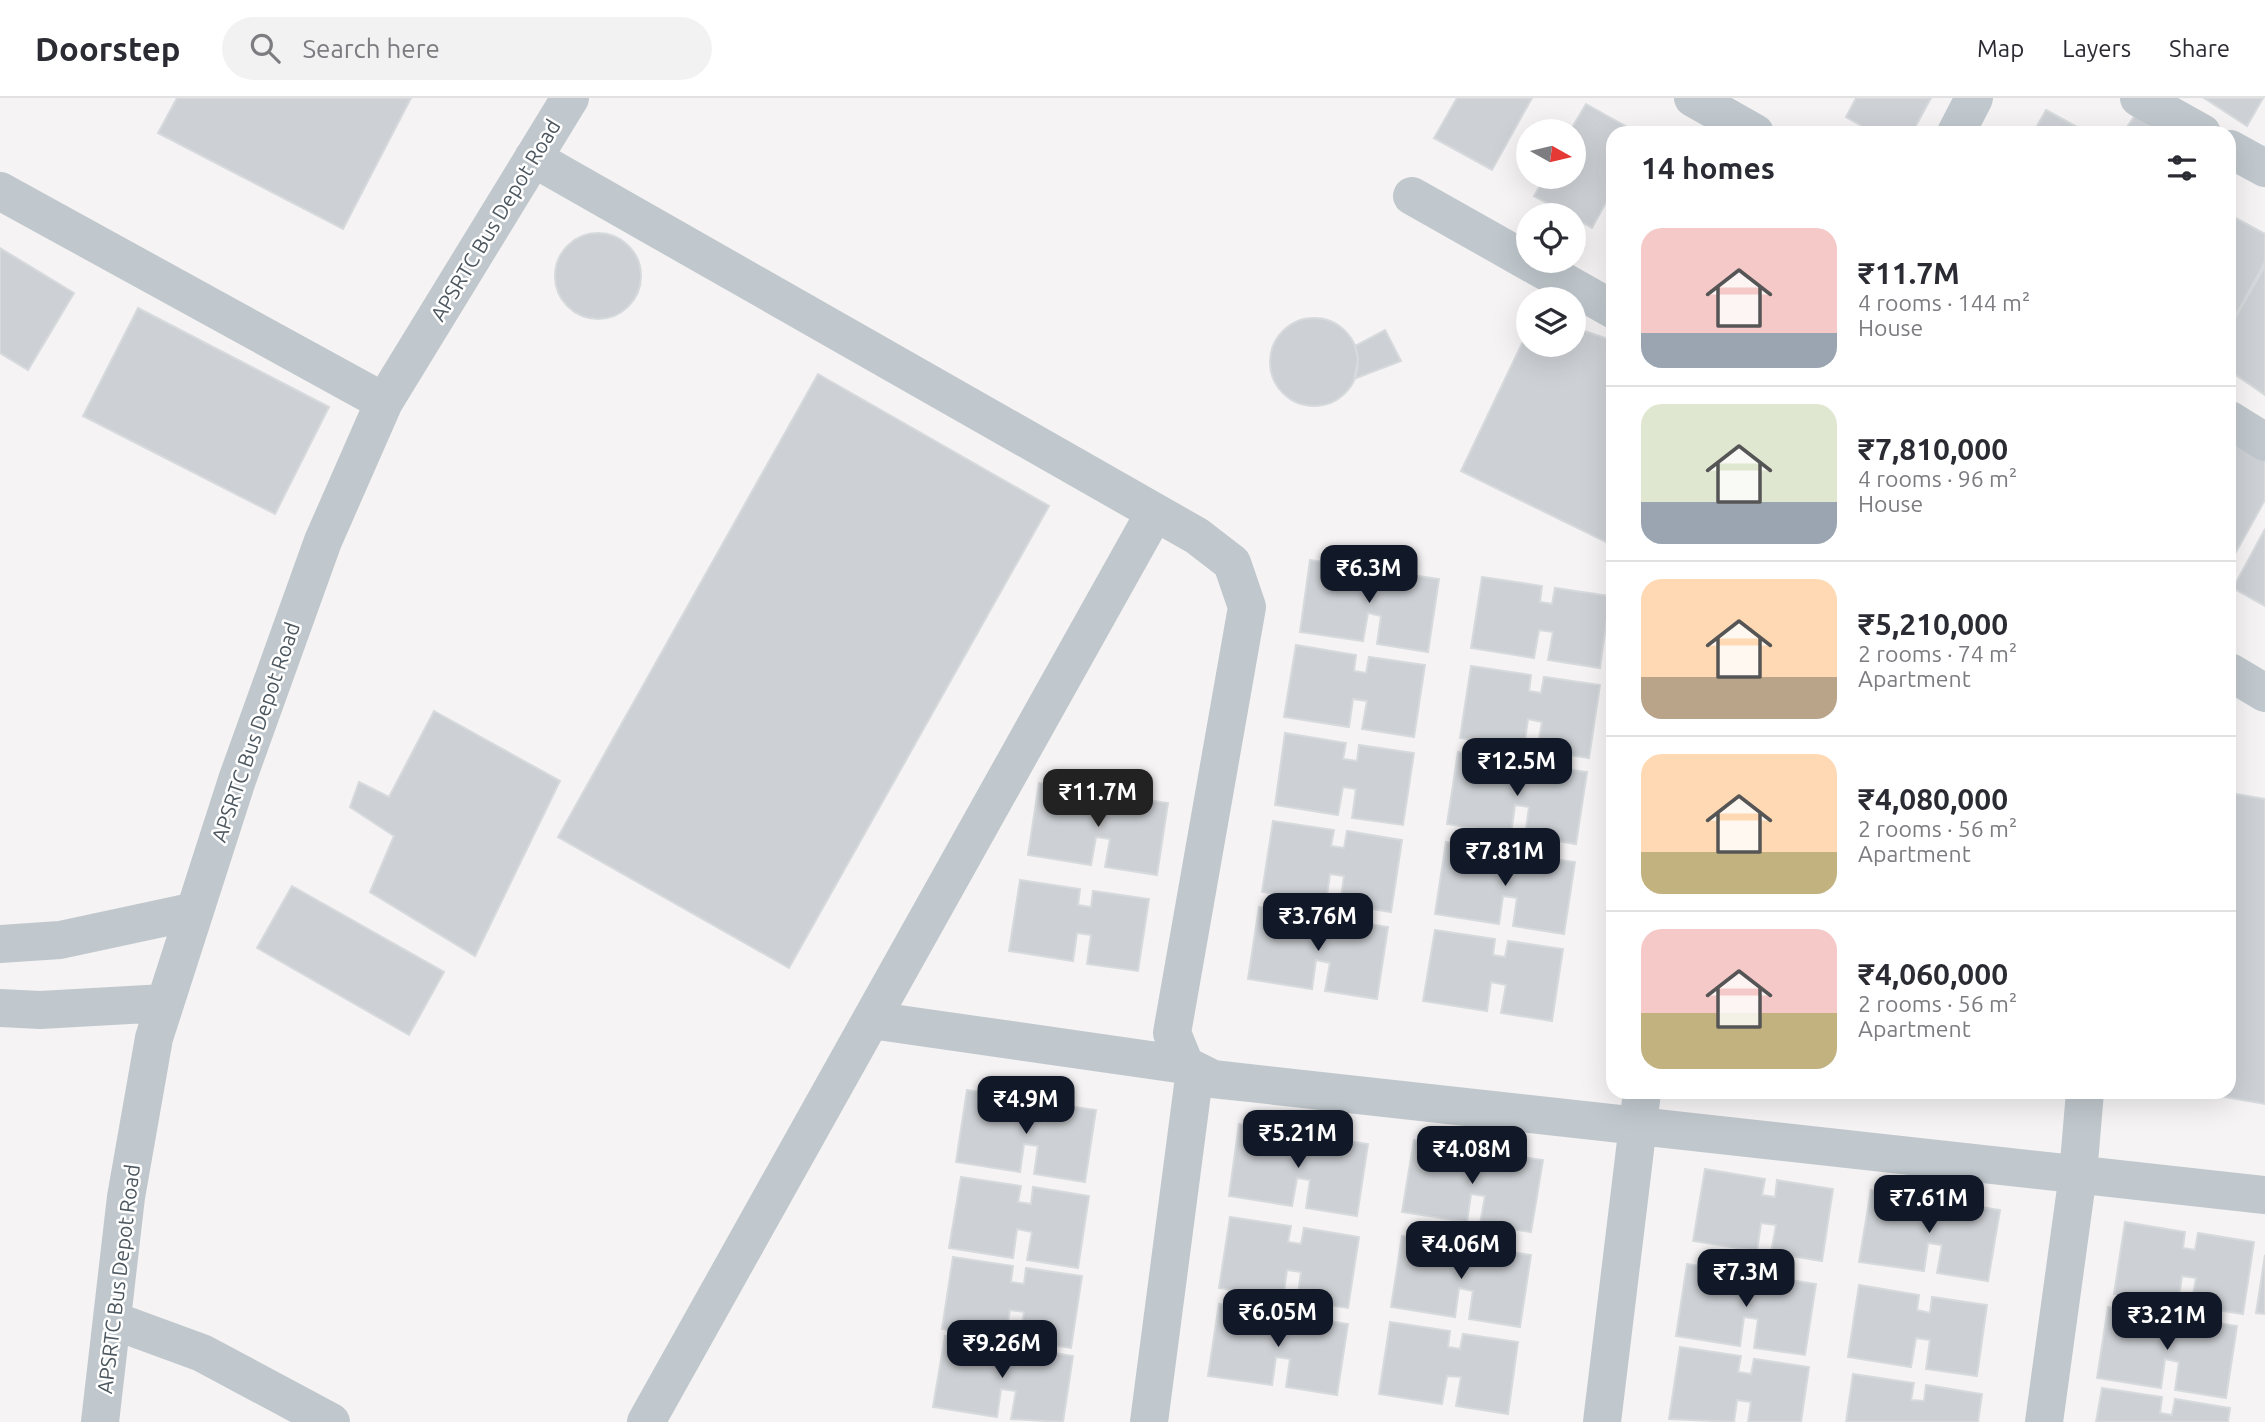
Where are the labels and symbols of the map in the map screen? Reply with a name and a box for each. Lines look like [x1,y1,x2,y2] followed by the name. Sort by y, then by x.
[425,115,565,325] street label: APSRTC Bus Depot Road
[1516,119,1586,189] north arrow
[1320,546,1418,605] pin: ₹6.3M
[206,619,304,845] street label: APSRTC Bus Depot Road
[1460,738,1574,798] pin: ₹12.5M
[1041,770,1155,829] pin: ₹11.7M
[1448,828,1562,888] pin: ₹7.81M
[1261,894,1375,953] pin: ₹3.76M
[977,1076,1075,1136] pin: ₹4.9M
[1241,1110,1355,1170] pin: ₹5.21M
[1415,1126,1529,1186] pin: ₹4.08M
[92,1163,144,1395] street label: APSRTC Bus Depot Road
[1872,1176,1986,1235] pin: ₹7.61M
[1404,1222,1518,1281] pin: ₹4.06M
[1697,1250,1795,1309] pin: ₹7.3M
[1221,1290,1335,1349] pin: ₹6.05M
[2110,1292,2224,1352] pin: ₹3.21M
[945,1320,1059,1380] pin: ₹9.26M

